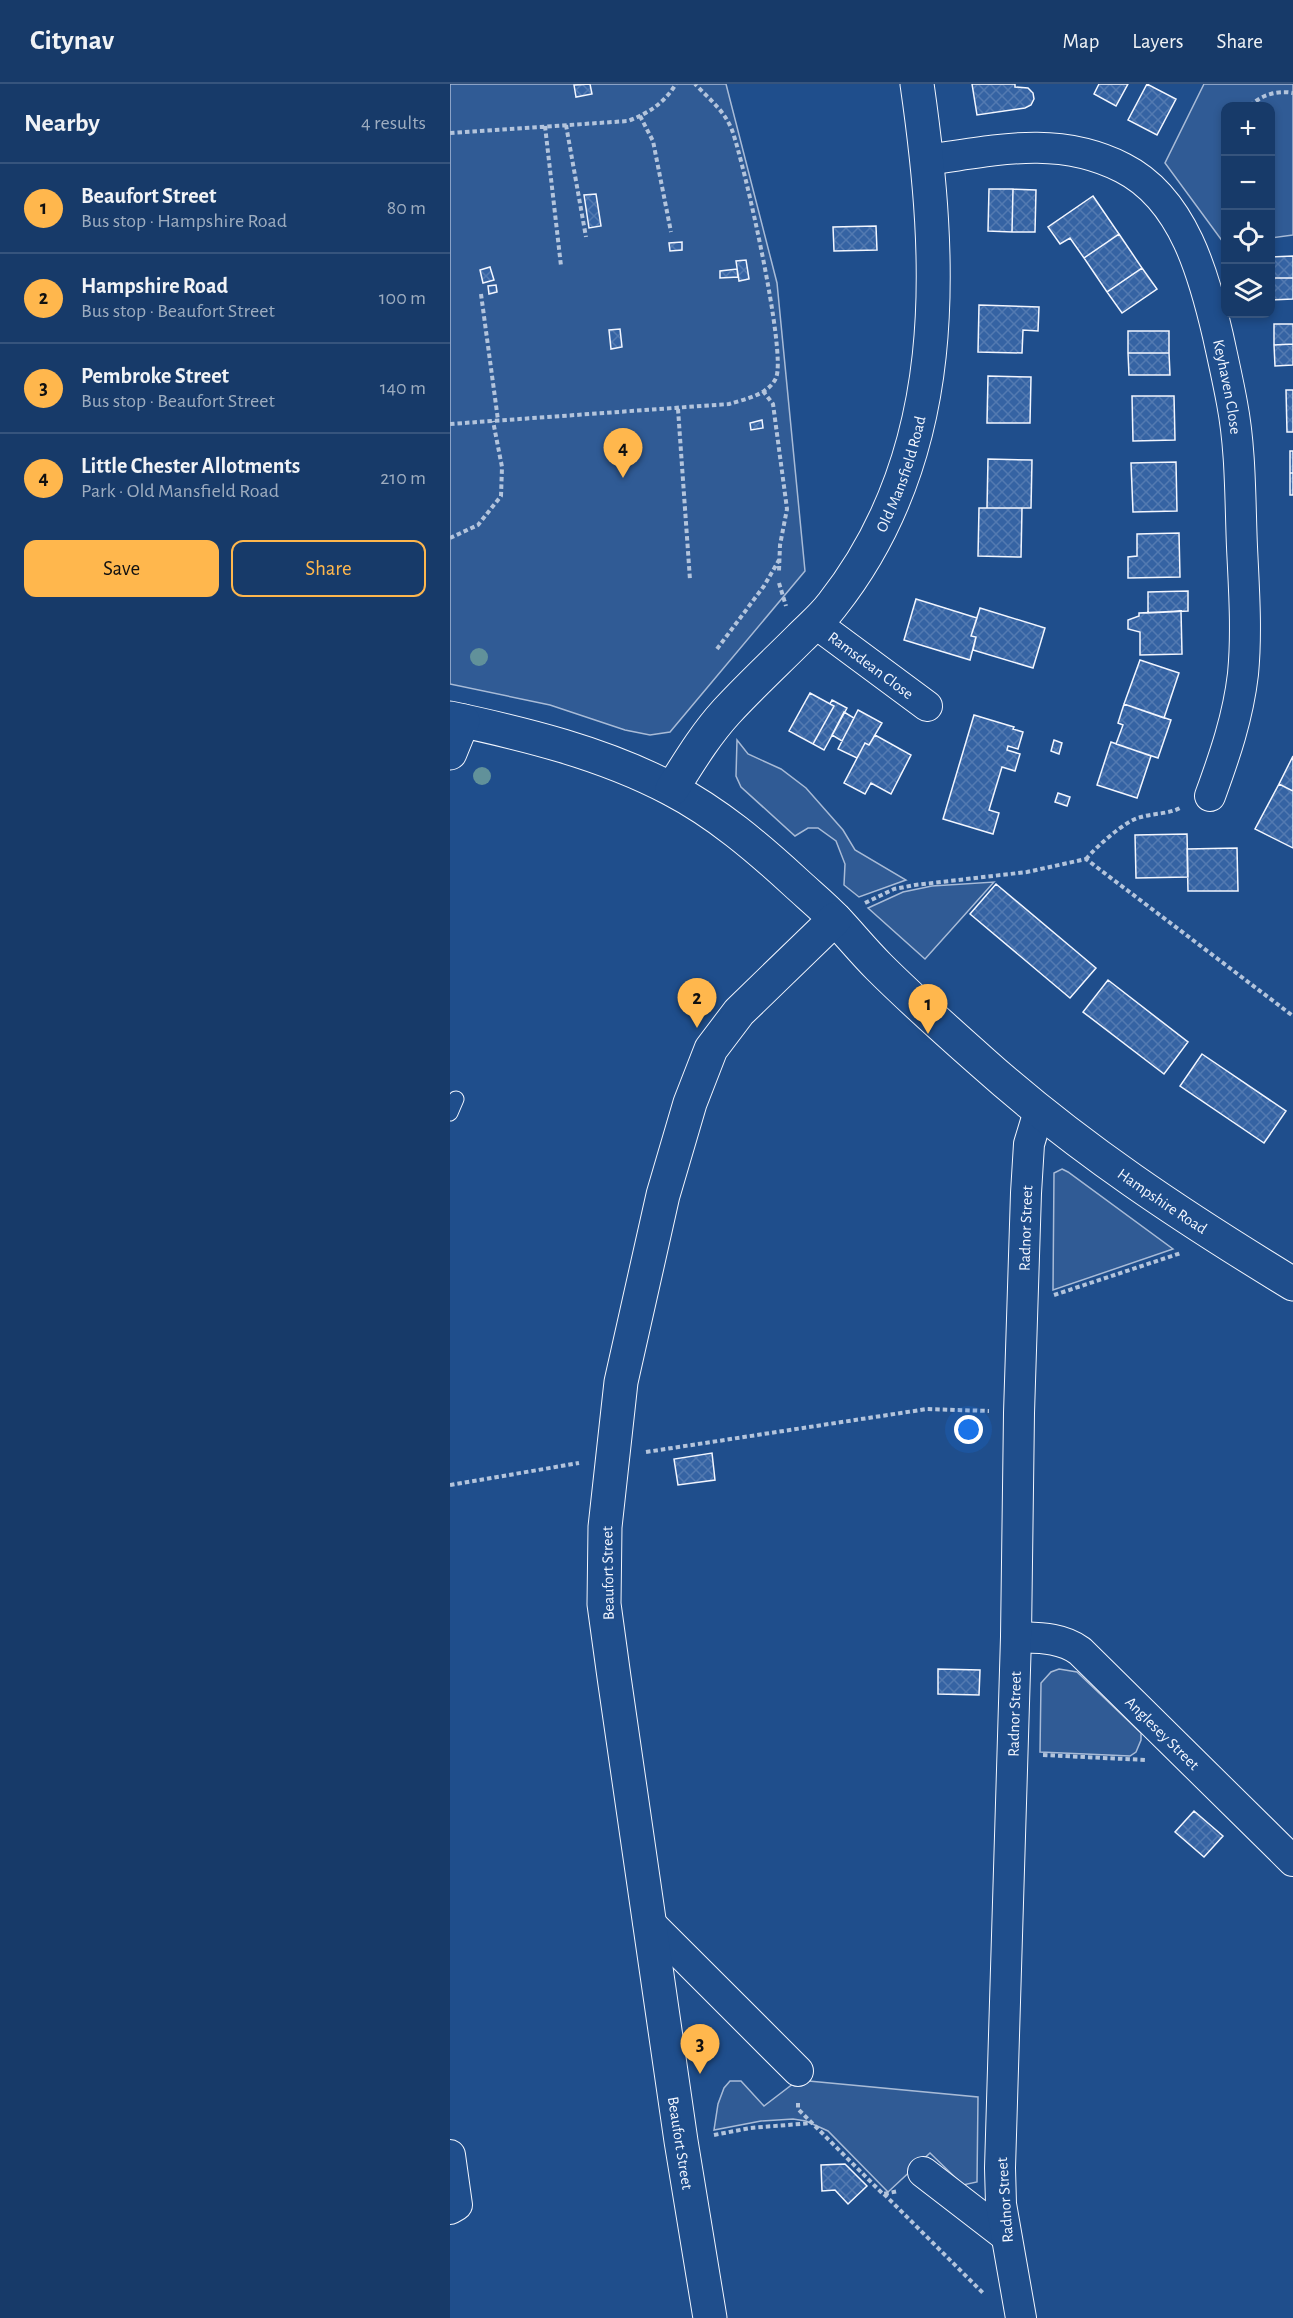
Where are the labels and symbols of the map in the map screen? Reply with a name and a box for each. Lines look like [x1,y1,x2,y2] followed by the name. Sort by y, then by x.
[1210,338,1244,435] street label: Keyhaven Close
[873,414,928,535] street label: Old Mansfield Road
[604,428,642,478] pin: 4
[825,629,916,702] street label: Ramsdean Close
[678,978,716,1028] pin: 2
[908,984,948,1034] pin: 1
[1115,1166,1210,1237] street label: Hampshire Road
[1017,1185,1035,1271] street label: Radnor Street
[954,1415,983,1444] your location
[599,1526,617,1620] street label: Beaufort Street
[1005,1671,1024,1757] street label: Radnor Street
[1122,1694,1202,1773] street label: Anglesey Street
[680,2024,720,2074] pin: 3
[665,2095,695,2191] street label: Beaufort Street
[994,2157,1016,2243] street label: Radnor Street

